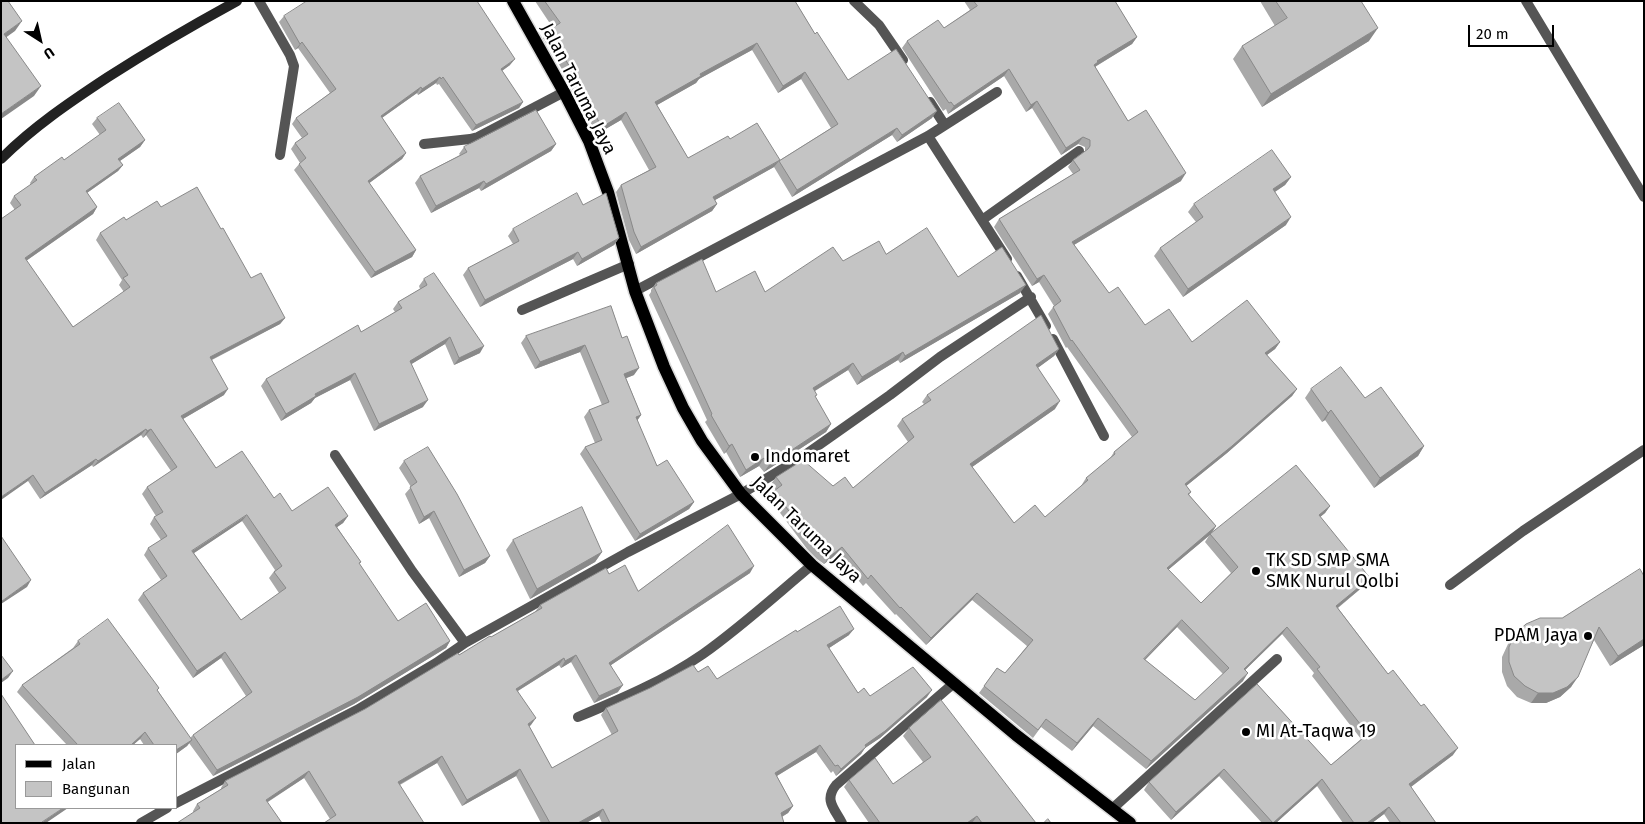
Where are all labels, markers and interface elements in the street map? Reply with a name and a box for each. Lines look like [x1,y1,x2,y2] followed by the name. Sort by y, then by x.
[15,15,65,65] north arrow
[1470,15,1556,47] scale bar
[536,20,620,158] street label: Jalan Taruma Jaya
[1476,25,1509,43] text: 20 m
[40,43,58,62] text: U
[765,446,850,468] place label: Indomaret
[749,451,761,463] marker: Indomaret
[747,472,865,588] street label: Jalan Taruma Jaya
[1266,550,1399,592] place label: TK SD SMP SMA SMK Nurul Qolbi
[1250,565,1262,577] marker: TK SD SMP SMA SMK Nurul Qolbi
[1494,625,1578,647] place label: PDAM Jaya
[1582,630,1594,642] marker: PDAM Jaya
[1256,721,1376,743] place label: MI At-Taqwa 19
[1240,726,1252,738] marker: MI At-Taqwa 19
[15,744,178,809] legend
[62,755,96,773] text: Jalan
[62,780,130,798] text: Bangunan

